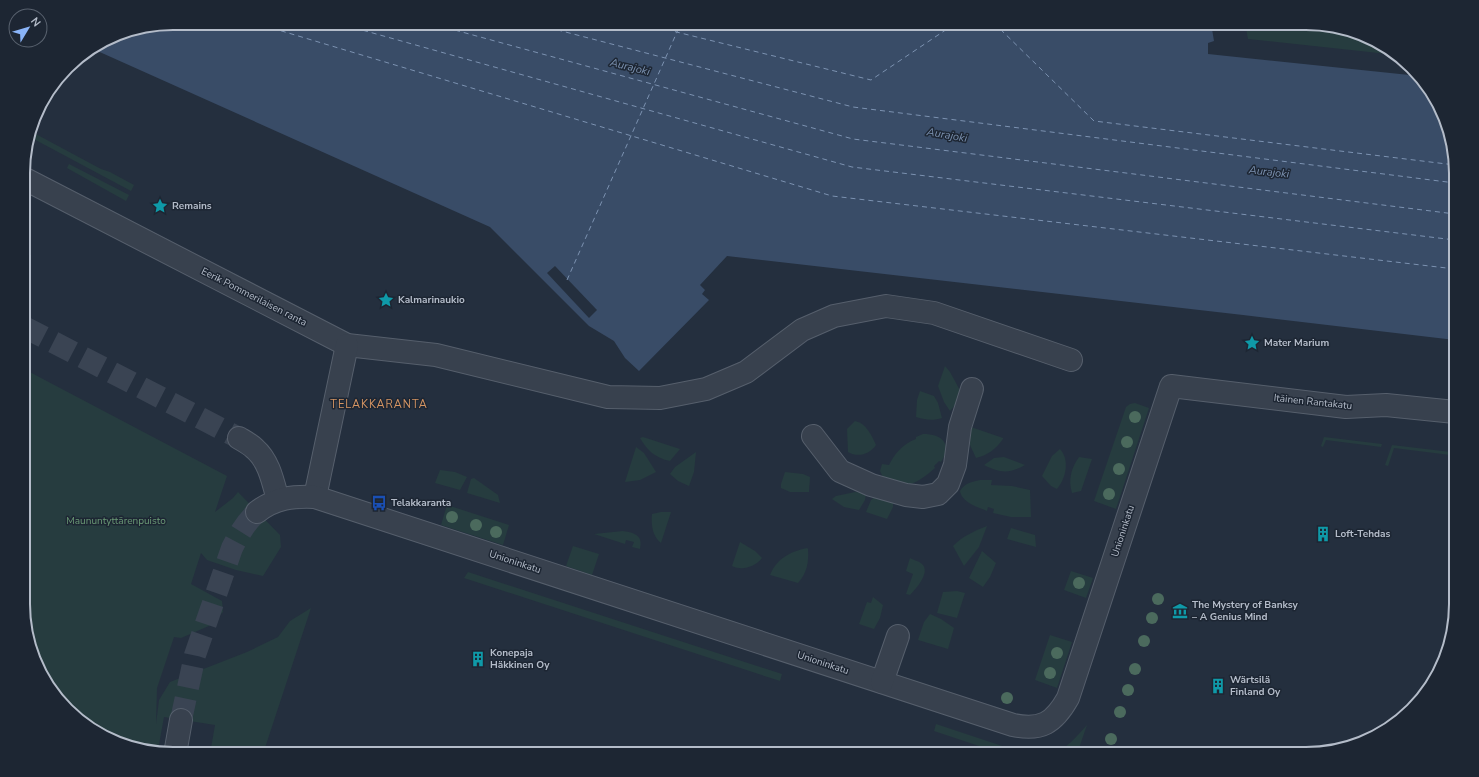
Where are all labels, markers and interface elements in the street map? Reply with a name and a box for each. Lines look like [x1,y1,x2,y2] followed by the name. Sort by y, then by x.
[8,8,48,48] north arrow
[27,14,44,30] text: N
[607,55,652,79] water label: Aurajoki
[925,124,969,146] water label: Aurajoki
[1247,162,1290,182] water label: Aurajoki
[151,197,169,215] place icon: Remains
[172,199,212,213] place label: Remains
[199,264,309,330] street label: Eerik Pommerilaisen ranta
[377,291,395,309] place icon: Kalmarinaukio
[398,293,465,307] place label: Kalmarinaukio
[1243,334,1261,352] place icon: Mater Marium
[1264,336,1329,350] place label: Mater Marium
[1273,391,1353,413] street label: Itäinen Rantakatu
[330,397,428,412] district label: TELAKKARANTA
[370,494,388,512] bus stop icon: Telakkaranta
[391,496,451,510] place label: Telakkaranta
[1108,503,1138,559] street label: Unioninkatu
[66,514,166,528] park label: Maununtyttärenpuisto
[1314,525,1332,543] building icon: Loft-Tehdas
[1335,527,1390,541] place label: Loft-Tehdas
[487,547,543,577] street label: Unioninkatu
[1192,598,1299,624] place label: The Mystery of Banksy – A Genius Mind
[1171,602,1189,620] museum icon: The Mystery of Banksy – A Genius Mind
[490,646,550,672] place label: Konepaja Häkkinen Oy
[795,648,851,678] street label: Unioninkatu
[469,650,487,668] building icon: Konepaja Häkkinen Oy
[1230,673,1281,699] place label: Wärtsilä Finland Oy
[1209,677,1227,695] building icon: Wärtsilä Finland Oy

